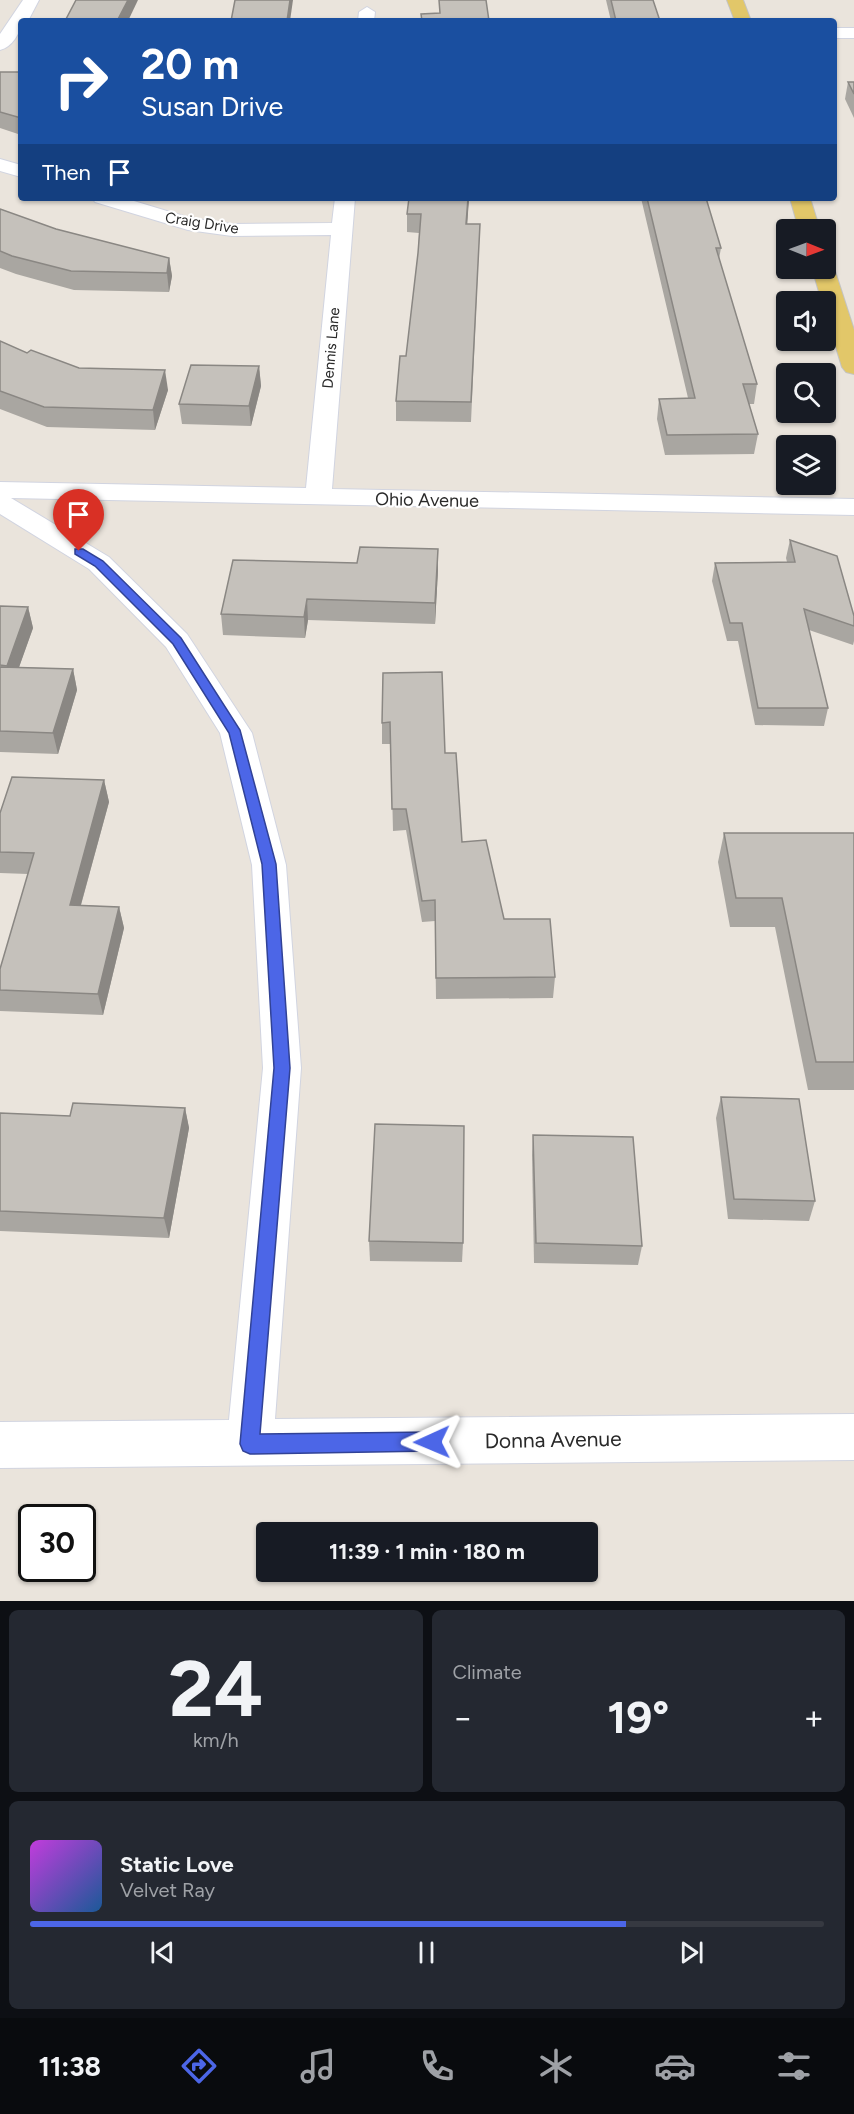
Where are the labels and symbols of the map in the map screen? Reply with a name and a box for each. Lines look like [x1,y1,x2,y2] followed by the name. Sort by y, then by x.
[164,208,240,238] street label: Craig Drive
[776,219,836,279] north arrow
[318,307,344,389] street label: Dennis Lane
[375,488,479,512] street label: Ohio Avenue
[53,489,104,551] pin
[400,1410,464,1474] position arrow
[484,1426,622,1453] street label: Donna Avenue
[18,1504,96,1582] speed limit sign: 30

